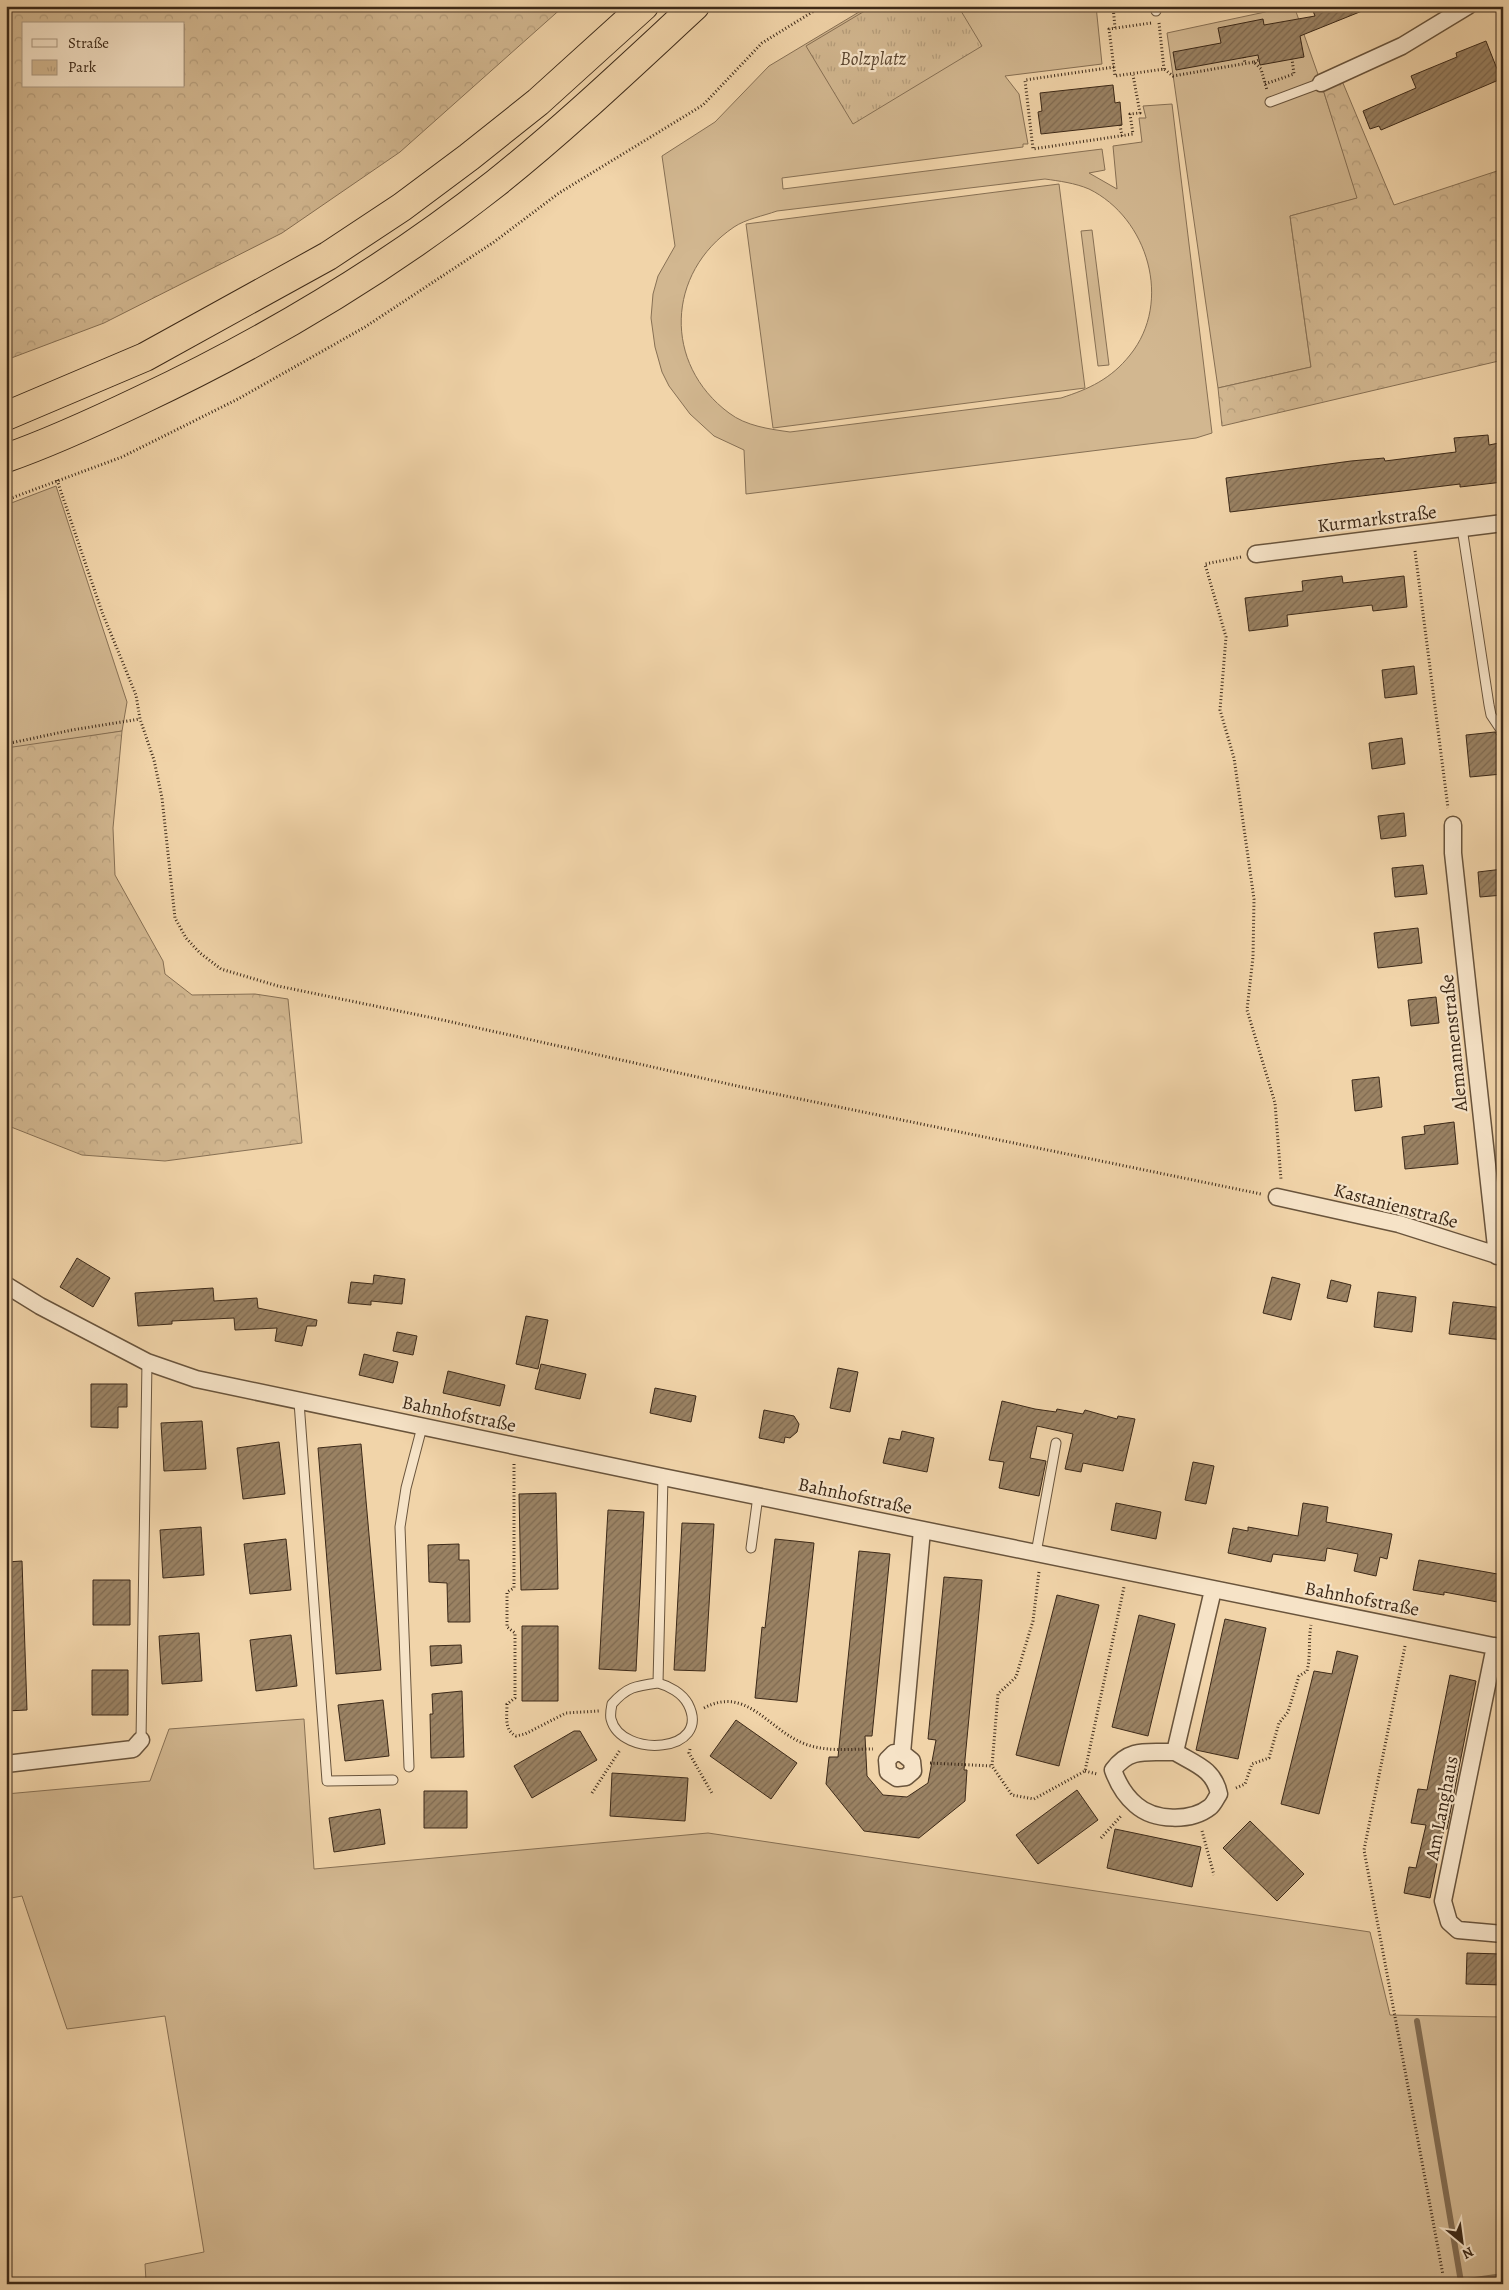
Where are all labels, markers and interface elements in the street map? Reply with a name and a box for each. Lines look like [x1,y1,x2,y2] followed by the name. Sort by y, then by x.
[22,22,185,88] legend
[68,33,109,53] text: Straße
[840,46,906,72] park label: Bolzplatz
[68,57,97,77] text: Park
[1316,499,1438,539] street label: Kurmarkstraße
[1434,973,1474,1114] street label: Alemannenstraße
[1331,1177,1461,1235] street label: Kastanienstraße
[399,1389,519,1439] street label: Bahnhofstraße
[795,1471,915,1521] street label: Bahnhofstraße
[1302,1575,1422,1623] street label: Bahnhofstraße
[1419,1754,1465,1863] street label: Am Langhaus
[1436,2218,1486,2268] north arrow
[1459,2242,1477,2264] text: N

